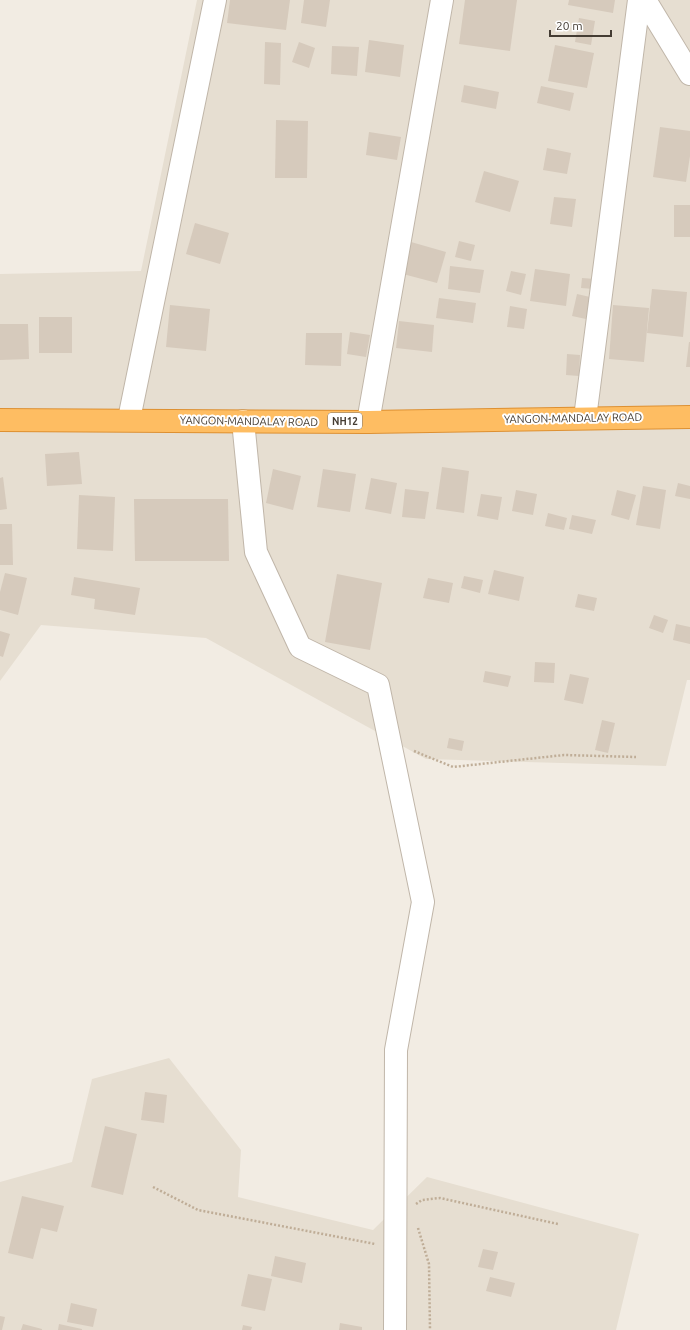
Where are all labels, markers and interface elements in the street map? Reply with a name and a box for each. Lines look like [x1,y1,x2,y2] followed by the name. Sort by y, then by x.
[550,12,611,38] scale bar
[556,19,583,32] text: 20 m
[504,411,642,425] street label: YANGON-MANDALAY ROAD
[328,413,362,429] road number: NH12
[180,414,318,428] street label: YANGON-MANDALAY ROAD

